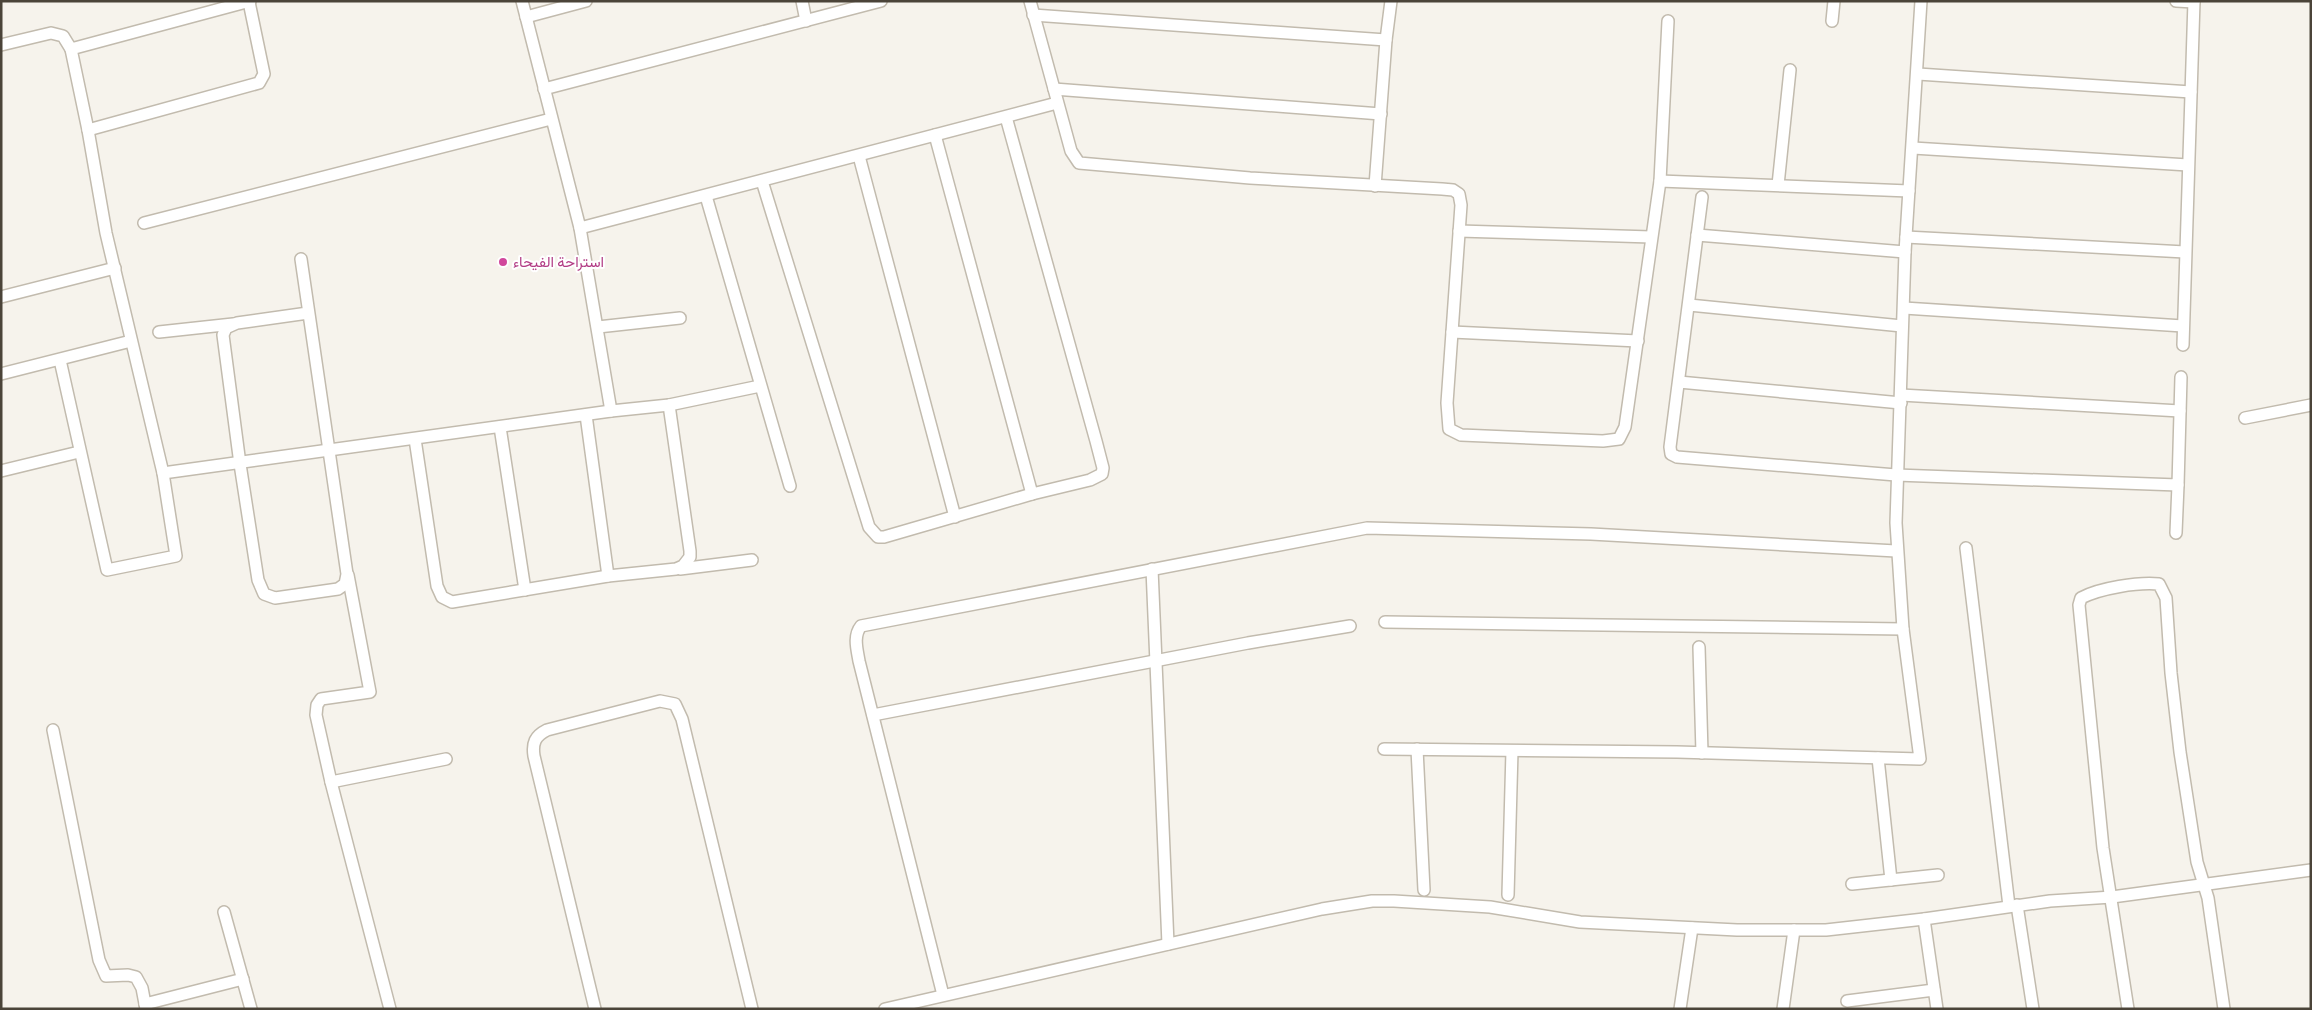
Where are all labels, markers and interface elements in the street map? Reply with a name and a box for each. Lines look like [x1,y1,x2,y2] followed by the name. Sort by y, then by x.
[513,253,604,271] place label: استراحة الفيحاء
[497,256,509,268] marker: استراحة الفيحاء

